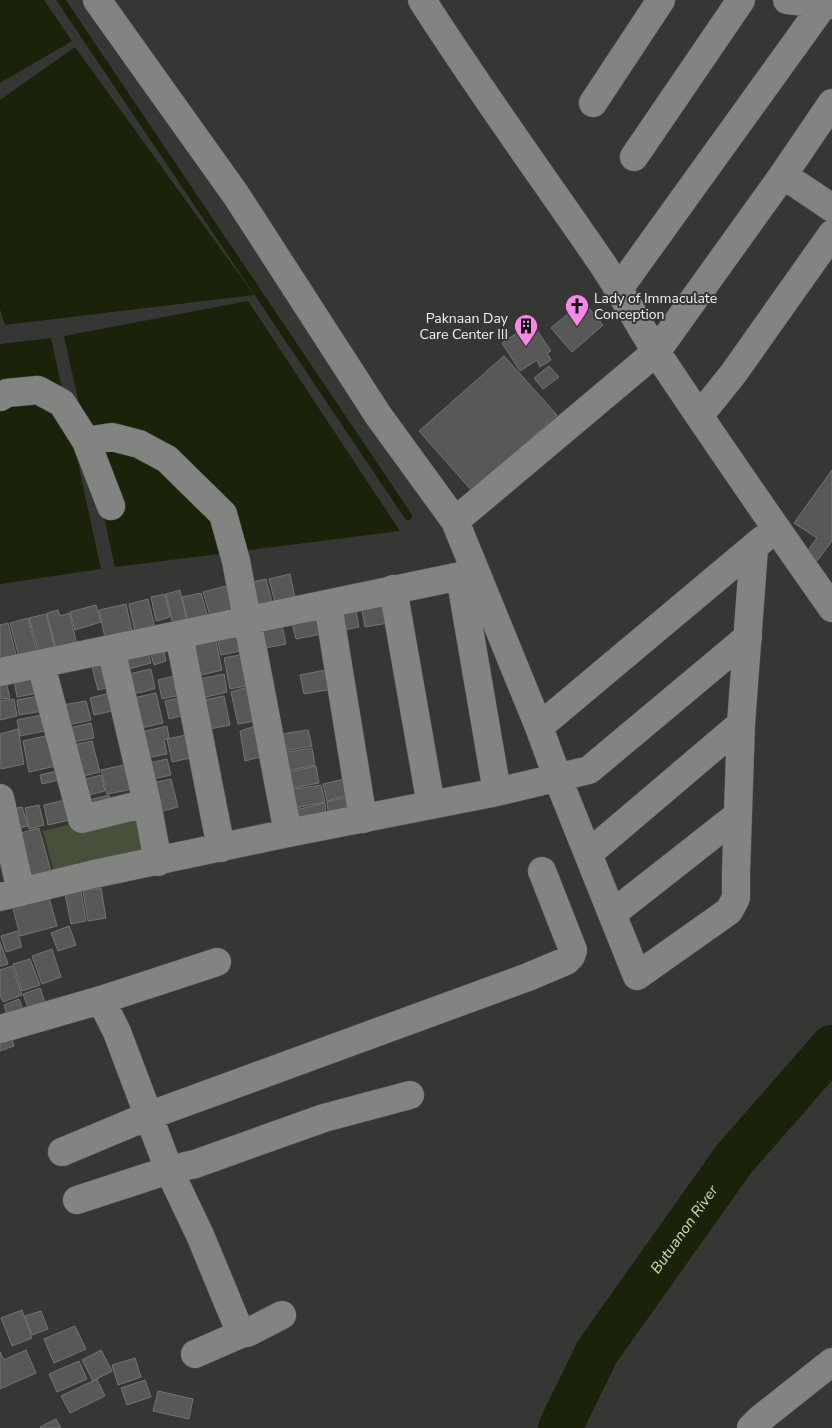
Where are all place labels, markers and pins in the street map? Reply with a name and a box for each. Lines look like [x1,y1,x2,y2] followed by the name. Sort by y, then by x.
[594,289,717,324] place label: Lady of Immaculate Conception
[564,293,590,327] church icon: Lady of Immaculate Conception
[419,309,509,344] place label: Paknaan Day Care Center III
[513,313,539,347] building icon: Paknaan Day Care Center III

